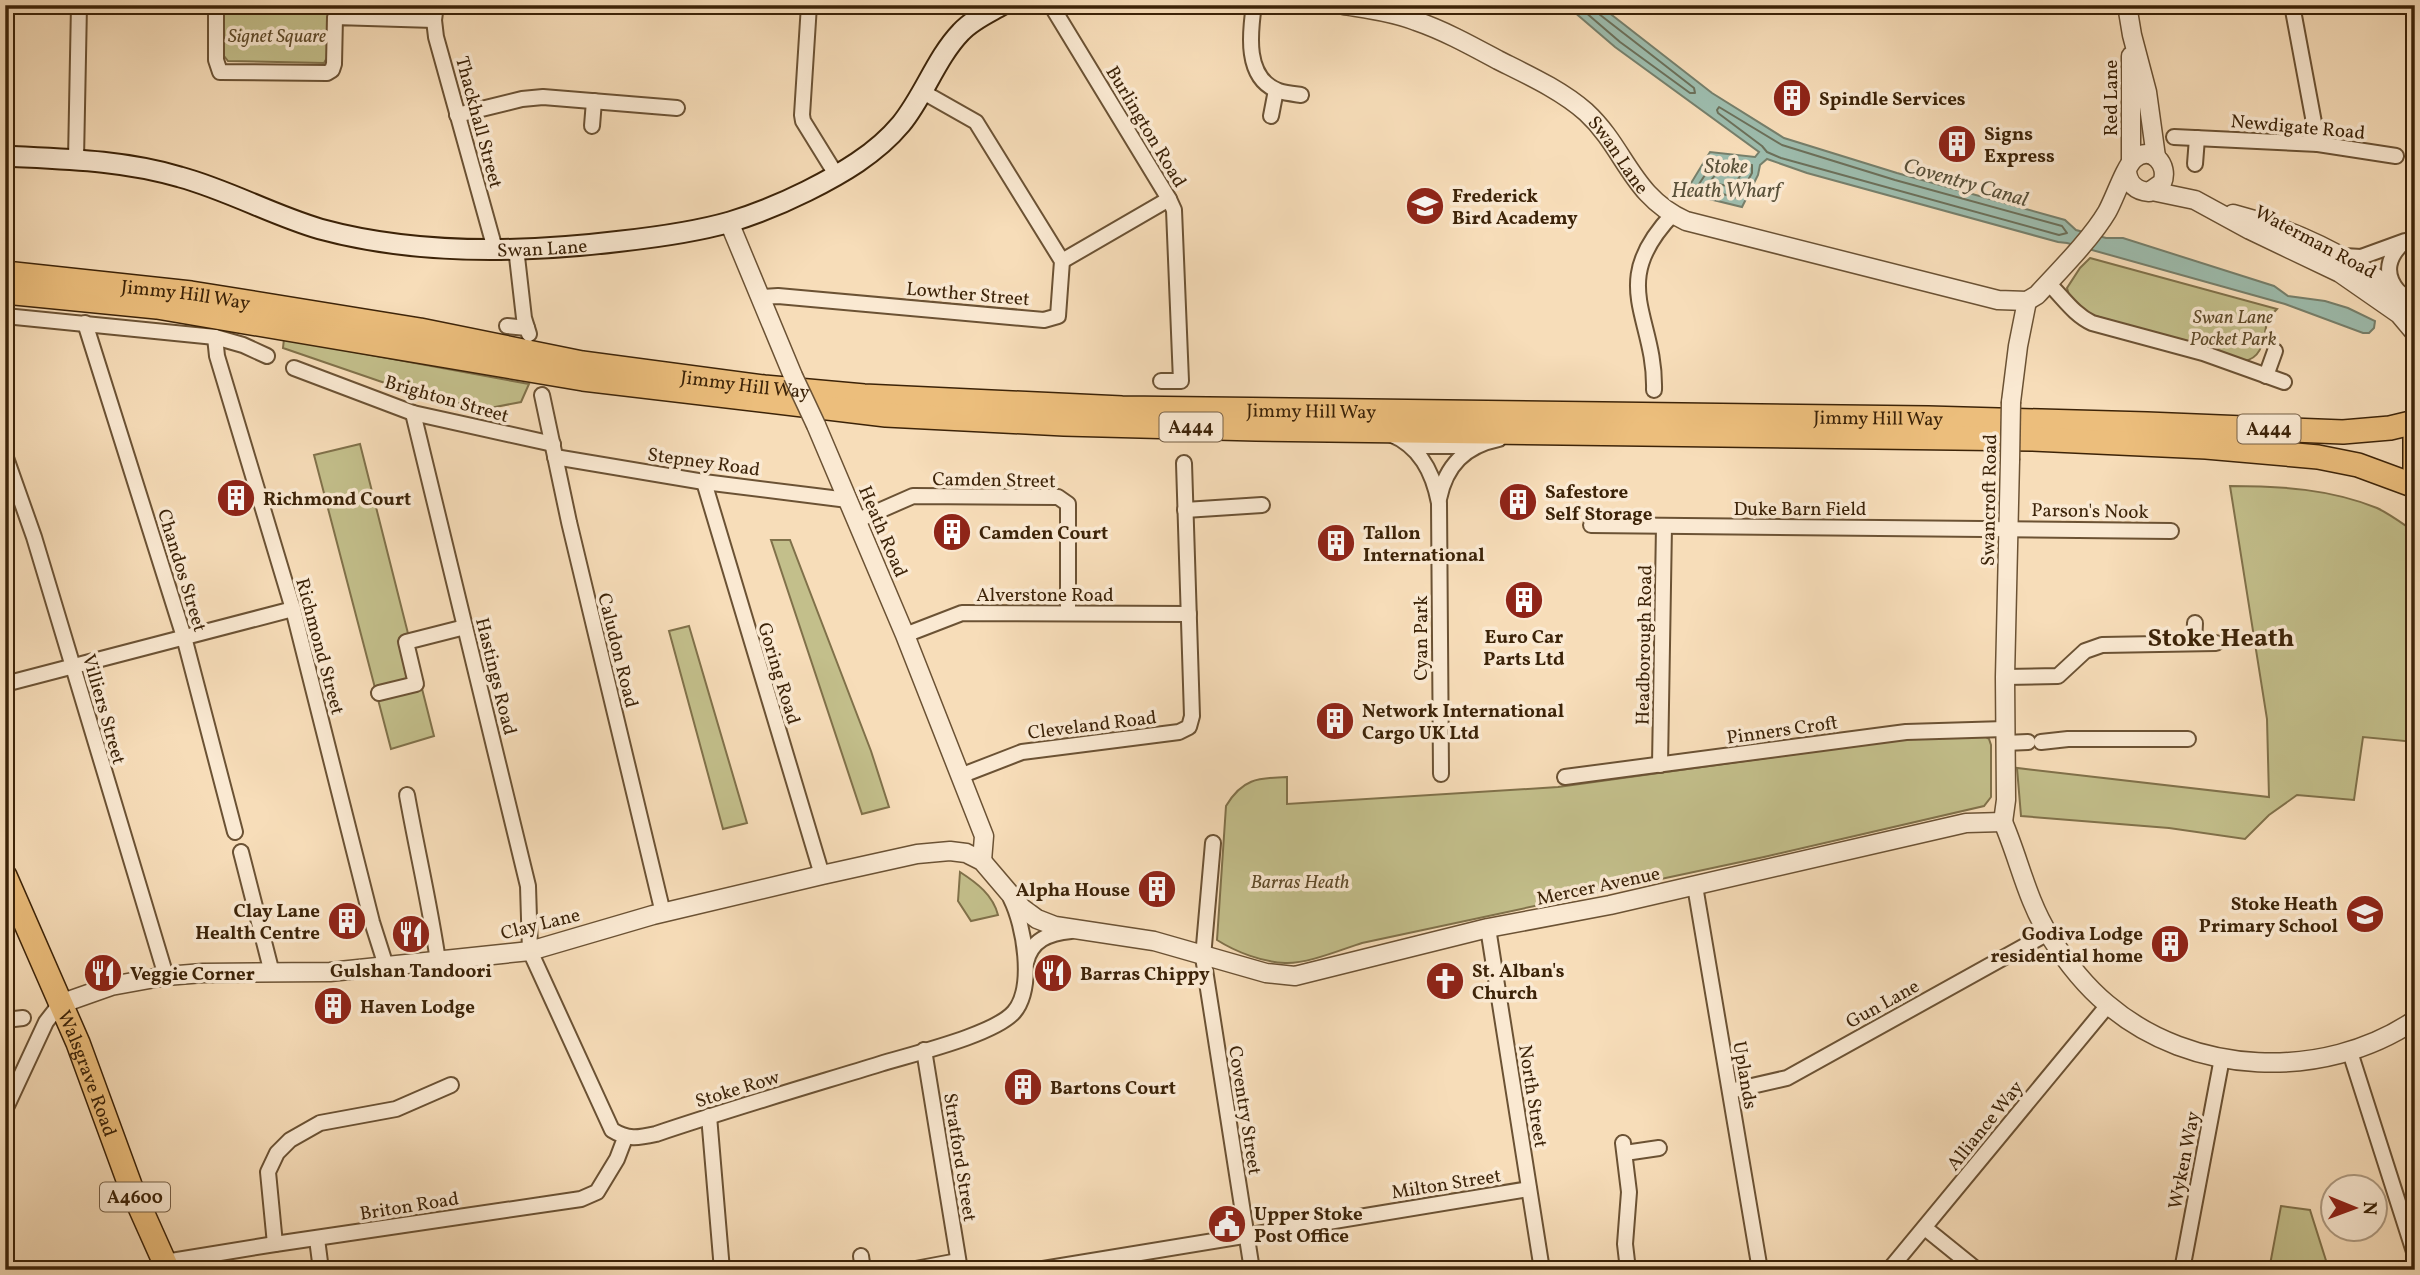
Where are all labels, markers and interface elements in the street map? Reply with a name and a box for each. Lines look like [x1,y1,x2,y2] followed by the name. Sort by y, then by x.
[228,24,326,50] park label: Signet Square
[448,54,508,192] street label: Thackhall Street
[2099,60,2125,136] street label: Red Lane
[1099,61,1192,193] street label: Burlington Road
[1771,77,1813,119] building icon: Spindle Services
[1819,87,1966,113] place label: Spindle Services
[2229,109,2366,147] street label: Newdigate Road
[1581,111,1654,200] street label: Swan Lane
[1984,122,2055,170] place label: Signs Express
[1936,123,1978,165] building icon: Signs Express
[1900,152,2031,215] water label: Coventry Canal
[1671,153,1785,206] water label: Stoke Heath Wharf
[1452,184,1578,232] place label: Frederick Bird Academy
[1404,185,1446,227] school or university icon: Frederick Bird Academy
[2249,200,2381,286] street label: Waterman Road
[497,234,589,264] street label: Swan Lane
[120,275,252,317] street label: Jimmy Hill Way
[905,277,1031,313] street label: Lowther Street
[2189,305,2277,353] park label: Swan Lane Pocket Park
[679,365,811,406] street label: Jimmy Hill Way
[381,370,512,430] street label: Brighton Street
[1246,399,1376,426] street label: Jimmy Hill Way
[1813,406,1944,433] street label: Jimmy Hill Way
[1160,412,1222,442] road number: A444
[2238,414,2300,444] road number: A444
[1976,434,2004,566] street label: Swancroft Road
[646,442,762,484] street label: Stepney Road
[932,467,1056,495] street label: Camden Street
[215,477,257,519] building icon: Richmond Court
[1545,480,1653,528] place label: Safestore Self Storage
[1497,481,1539,523] building icon: Safestore Self Storage
[851,482,913,582] street label: Heath Road
[263,487,411,513] place label: Richmond Court
[1733,497,1867,523] street label: Duke Barn Field
[2031,498,2149,526] street label: Parson's Nook
[150,506,212,635] street label: Chandos Street
[931,511,973,553] building icon: Camden Court
[979,521,1108,547] place label: Camden Court
[1363,521,1485,569] place label: Tallon International
[1315,522,1357,564] building icon: Tallon International
[1631,565,1659,726] street label: Headborough Road
[288,575,350,718] street label: Richmond Street
[1503,579,1545,621] building icon: Euro Car Parts Ltd
[976,583,1114,609] street label: Alverstone Road
[590,591,644,710] street label: Caludon Road
[1409,595,1435,681] street label: Cyan Park
[468,615,522,738] street label: Hastings Road
[750,619,806,728] street label: Goring Road
[2148,621,2294,657] district label: Stoke Heath
[1483,625,1565,673] place label: Euro Car Parts Ltd
[75,651,131,768] street label: Villiers Street
[1362,699,1564,747] place label: Network International Cargo UK Ltd
[1314,700,1356,742] building icon: Network International Cargo UK Ltd
[1026,705,1158,747] street label: Cleveland Road
[1725,710,1840,752] street label: Pinners Croft
[1534,861,1663,913] street label: Mercer Avenue
[1136,868,1178,910] building icon: Alpha House
[1251,870,1349,896] park label: Barras Heath
[1016,878,1130,904] place label: Alpha House
[2199,892,2338,940] place label: Stoke Heath Primary School
[2344,893,2386,935] school or university icon: Stoke Heath Primary School
[195,899,320,947] place label: Clay Lane Health Centre
[326,900,368,942] building icon: Clay Lane Health Centre
[498,903,583,947] street label: Clay Lane
[390,913,432,955] restaurant icon: Gulshan Tandoori
[1990,922,2143,970] place label: Godiva Lodge residential home
[2149,923,2191,965] building icon: Godiva Lodge residential home
[82,952,124,994] restaurant icon: Veggie Corner
[1032,952,1074,994] restaurant icon: Barras Chippy
[330,959,492,985] place label: Gulshan Tandoori
[1472,959,1565,1007] place label: St. Alban's Church
[1424,960,1466,1002] church icon: St. Alban's Church
[130,962,255,988] place label: Veggie Corner
[1080,962,1210,988] place label: Barras Chippy
[1842,974,1924,1036] street label: Gun Lane
[312,985,354,1027] building icon: Haven Lodge
[360,995,475,1021] place label: Haven Lodge
[50,1007,122,1141] street label: Walsgrave Road
[1725,1039,1763,1112] street label: Uplands
[1511,1043,1553,1150] street label: North Street
[1221,1044,1267,1177] street label: Coventry Street
[692,1065,783,1115] street label: Stoke Row
[1002,1066,1044,1108] building icon: Bartons Court
[1050,1076,1176,1102] place label: Bartons Court
[1941,1076,2030,1177] street label: Alliance Way
[936,1091,982,1224] street label: Stratford Street
[2163,1109,2207,1212] street label: Wyken Way
[1390,1163,1503,1206] street label: Milton Street
[2318,1174,2388,1244] north arrow
[100,1182,170,1212] road number: A4600
[358,1186,461,1228] street label: Briton Road
[2356,1201,2382,1216] text: N
[1254,1202,1363,1250] place label: Upper Stoke Post Office
[1206,1203,1248,1245] public building icon: Upper Stoke Post Office

